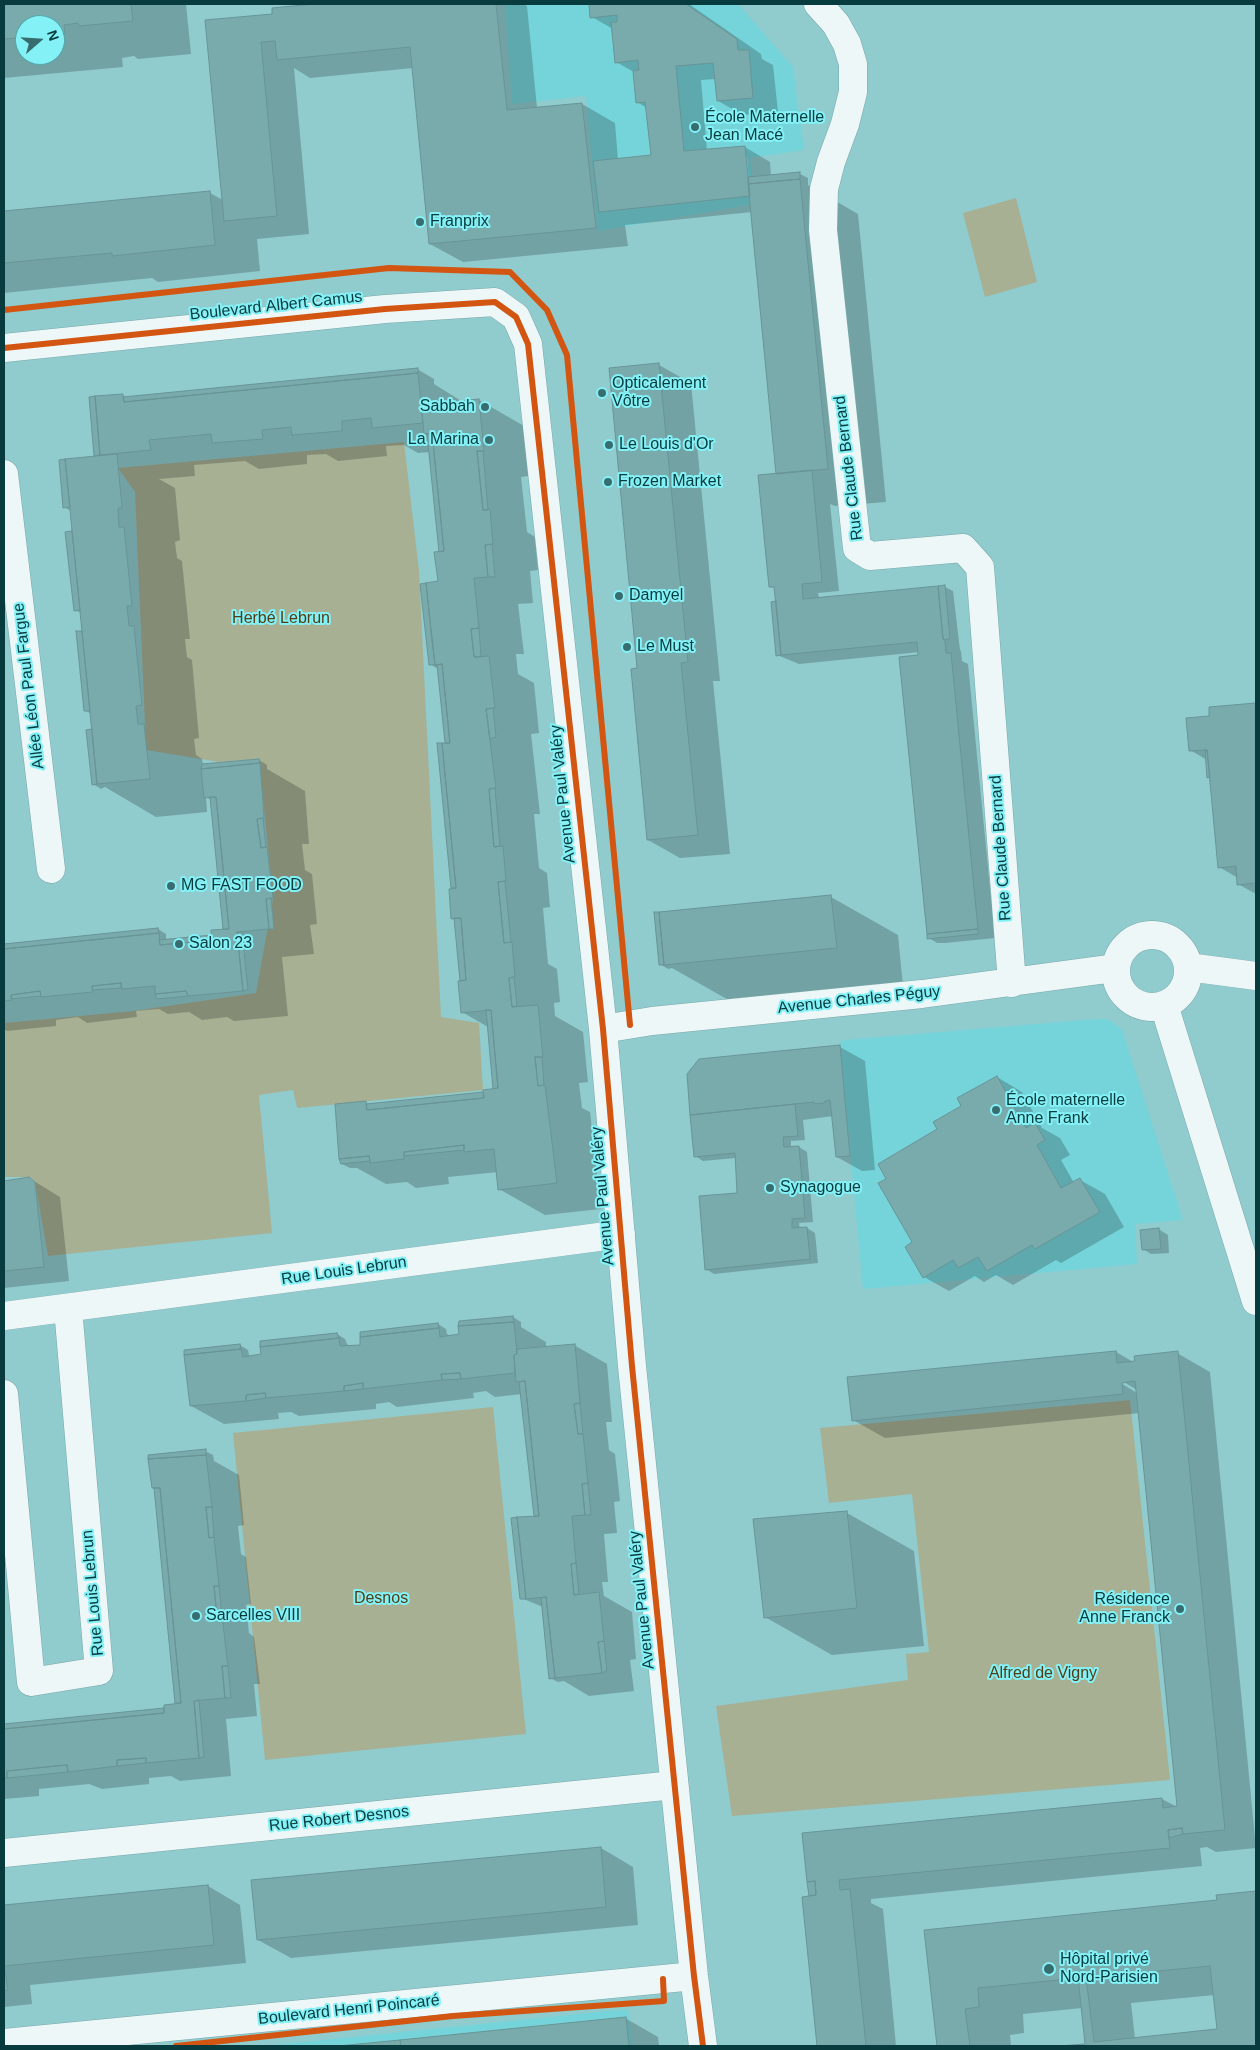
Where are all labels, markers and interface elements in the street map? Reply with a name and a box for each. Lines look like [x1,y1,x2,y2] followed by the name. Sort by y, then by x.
[15,15,65,65] north arrow
[44,28,62,43] text: N
[705,108,824,146] place label: École Maternelle Jean Macé
[689,121,701,133] marker: École Maternelle Jean Macé
[430,212,489,232] place label: Franprix
[414,216,426,228] marker: Franprix
[189,287,363,325] street label: Boulevard Albert Camus
[612,374,706,412] place label: Opticalement Vôtre
[596,387,608,399] marker: Opticalement Vôtre
[831,394,867,542] street label: Rue Claude Bernard
[420,397,475,417] place label: Sabbah
[479,401,491,413] marker: Sabbah
[408,430,479,450] place label: La Marina
[483,434,495,446] marker: La Marina
[619,435,714,455] place label: Le Louis d'Or
[603,439,615,451] marker: Le Louis d'Or
[618,472,721,492] place label: Frozen Market
[602,476,614,488] marker: Frozen Market
[629,586,683,606] place label: Damyel
[613,590,625,602] marker: Damyel
[9,602,49,770] street label: Allée Léon Paul Fargue
[232,609,330,629] park label: Herbé Lebrun
[637,637,694,657] place label: Le Must
[621,641,633,653] marker: Le Must
[546,724,580,864] street label: Avenue Paul Valéry
[986,775,1016,921] street label: Rue Claude Bernard
[181,876,302,896] place label: MG FAST FOOD
[165,880,177,892] marker: MG FAST FOOD
[189,934,252,954] place label: Salon 23
[173,938,185,950] marker: Salon 23
[777,982,941,1018] street label: Avenue Charles Péguy
[1006,1091,1125,1129] place label: École maternelle Anne Frank
[990,1104,1002,1116] marker: École maternelle Anne Frank
[587,1126,619,1266] street label: Avenue Paul Valéry
[780,1178,861,1198] place label: Synagogue
[764,1182,776,1194] marker: Synagogue
[280,1253,408,1289] street label: Rue Louis Lebrun
[78,1529,108,1657] street label: Rue Louis Lebrun
[625,1530,659,1670] street label: Avenue Paul Valéry
[354,1589,408,1609] park label: Desnos
[1079,1590,1170,1628] place label: Résidence Anne Franck
[1174,1603,1186,1615] marker: Résidence Anne Franck
[206,1606,300,1626] place label: Sarcelles VIII
[190,1610,202,1622] marker: Sarcelles VIII
[989,1664,1097,1684] park label: Alfred de Vigny
[268,1802,410,1836] street label: Rue Robert Desnos
[1060,1950,1158,1988] place label: Hôpital privé Nord-Parisien
[1042,1962,1056,1976] marker: Hôpital privé Nord-Parisien
[257,1991,441,2029] street label: Boulevard Henri Poincaré

